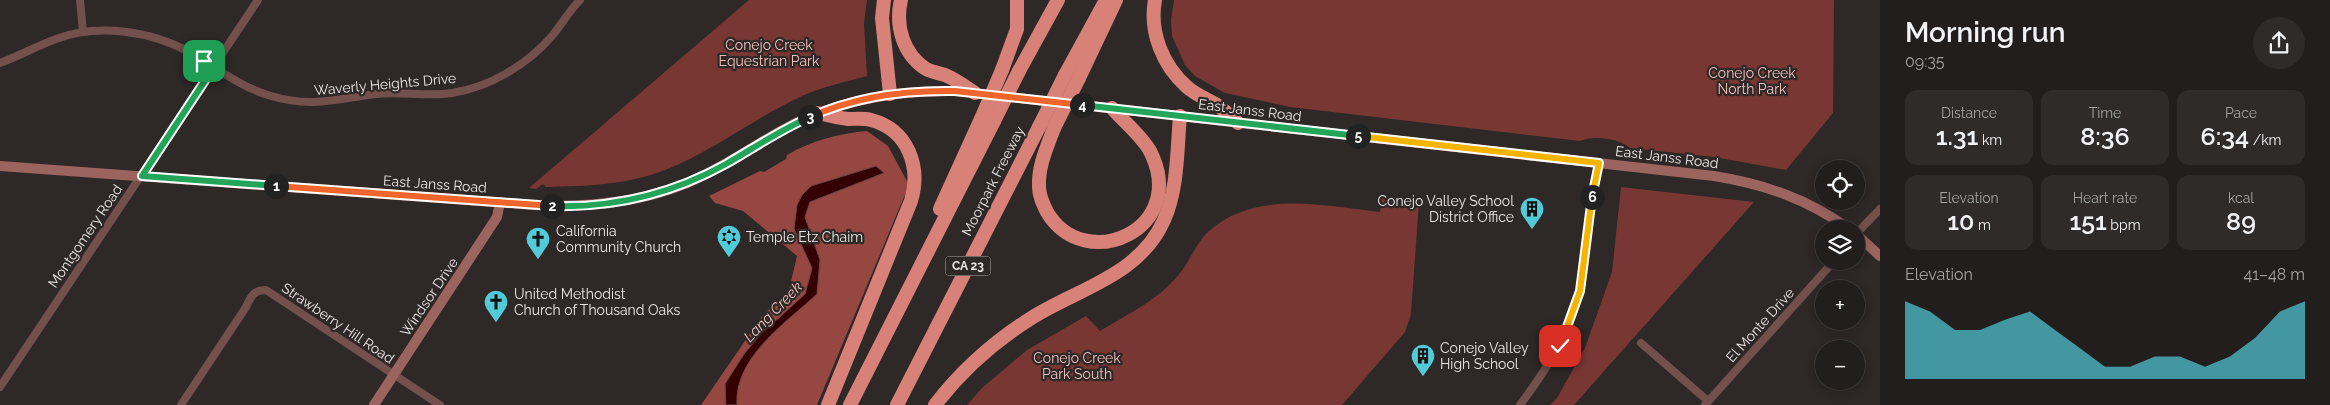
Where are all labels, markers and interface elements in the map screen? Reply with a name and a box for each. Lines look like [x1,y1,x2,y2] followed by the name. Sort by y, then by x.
[1905,16,2065,49] text: Morning run
[2253,17,2305,69] button: share
[719,37,820,69] park label: Conejo Creek Equestrian Park
[183,40,225,82] pin
[190,47,218,75] icon: arrive
[1905,52,1944,71] text: 09:35
[1708,65,1796,97] park label: Conejo Creek North Park
[313,70,457,98] street label: Waverly Heights Drive
[1070,92,1094,118] pin: 4
[1197,96,1303,124] street label: East Janss Road
[1079,97,1087,113] text: 4
[798,104,822,130] pin: 3
[1941,105,1997,121] text: Distance
[2089,105,2121,121] text: Time
[2225,105,2257,121] text: Pace
[807,109,814,125] text: 3
[1936,121,1978,151] text: 1.31
[2080,121,2130,151] text: 8:36
[2201,121,2249,151] text: 6:34
[958,123,1028,238] street label: Moorpark Freeway
[1346,124,1370,148] pin: 5
[1355,128,1362,144] text: 5
[1978,132,2002,148] text: km
[2249,132,2281,148] text: /km
[1614,143,1720,171] street label: East Janss Road
[1815,160,1865,390] map controls
[1815,160,1865,210] button: locate
[383,172,487,196] street label: East Janss Road
[264,174,288,198] pin: 1
[273,178,280,194] text: 1
[45,182,125,290] street label: Montgomery Road
[1580,184,1604,210] pin: 6
[1588,189,1597,205] text: 6
[1939,190,1999,206] text: Elevation
[2073,190,2137,206] text: Heart rate
[2228,190,2254,206] text: kcal
[1377,193,1514,225] place label: Conejo Valley School District Office
[540,194,564,218] pin: 2
[1519,196,1545,230] building icon: Conejo Valley School District Office
[549,198,556,214] text: 2
[1947,206,1974,236] text: 10
[2069,206,2107,236] text: 151
[2226,206,2256,236] text: 89
[1974,217,1991,233] text: m
[2107,217,2141,233] text: bpm
[1815,220,1865,270] button: layers
[556,223,681,255] place label: California Community Church
[716,224,742,258] synagogue icon: Temple Etz Chaim
[525,226,551,260] church icon: California Community Church
[746,229,863,245] place label: Temple Etz Chaim
[397,255,461,339] street label: Windsor Drive
[946,256,990,276] road number: CA 23
[1905,265,1973,284] text: Elevation
[2244,265,2305,284] text: 41–48 m
[740,278,806,346] water label: Lang Creek
[279,279,397,367] street label: Strawberry Hill Road
[1815,280,1865,330] button: +
[1723,285,1797,365] street label: El Monte Drive
[514,286,681,318] place label: United Methodist Church of Thousand Oaks
[483,289,509,323] church icon: United Methodist Church of Thousand Oaks
[1539,325,1581,367] pin
[1546,332,1574,360] icon: check
[1440,340,1529,372] place label: Conejo Valley High School
[1815,340,1865,390] button: −
[1410,343,1436,377] building icon: Conejo Valley High School
[1033,350,1121,382] park label: Conejo Creek Park South

